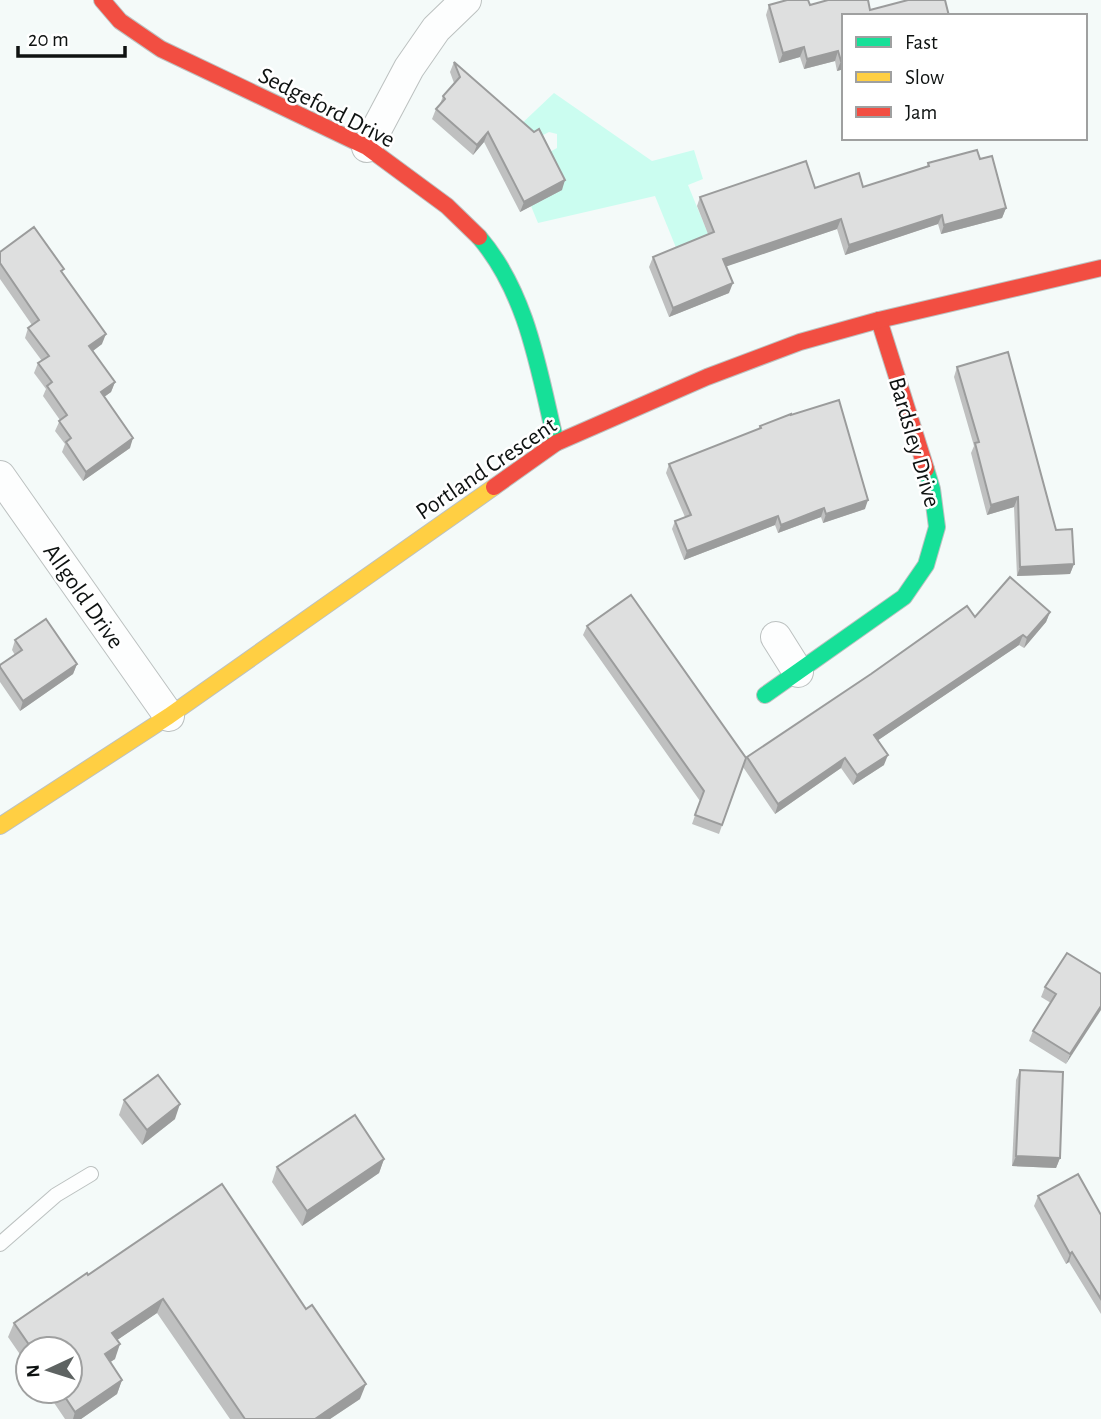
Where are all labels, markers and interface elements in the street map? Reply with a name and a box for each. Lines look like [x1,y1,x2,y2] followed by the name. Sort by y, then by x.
[18,14,124,58] scale bar
[842,14,1087,140] legend
[28,29,69,50] text: 20 m
[905,32,938,53] text: Fast
[254,63,399,153] street label: Sedgeford Drive
[905,67,944,88] text: Slow
[905,102,937,123] text: Jam
[884,375,944,510] street label: Bardsley Drive
[412,413,562,525] street label: Portland Crescent
[39,540,128,653] street label: Allgold Drive
[14,1335,84,1405] north arrow
[24,1364,43,1378] text: N

